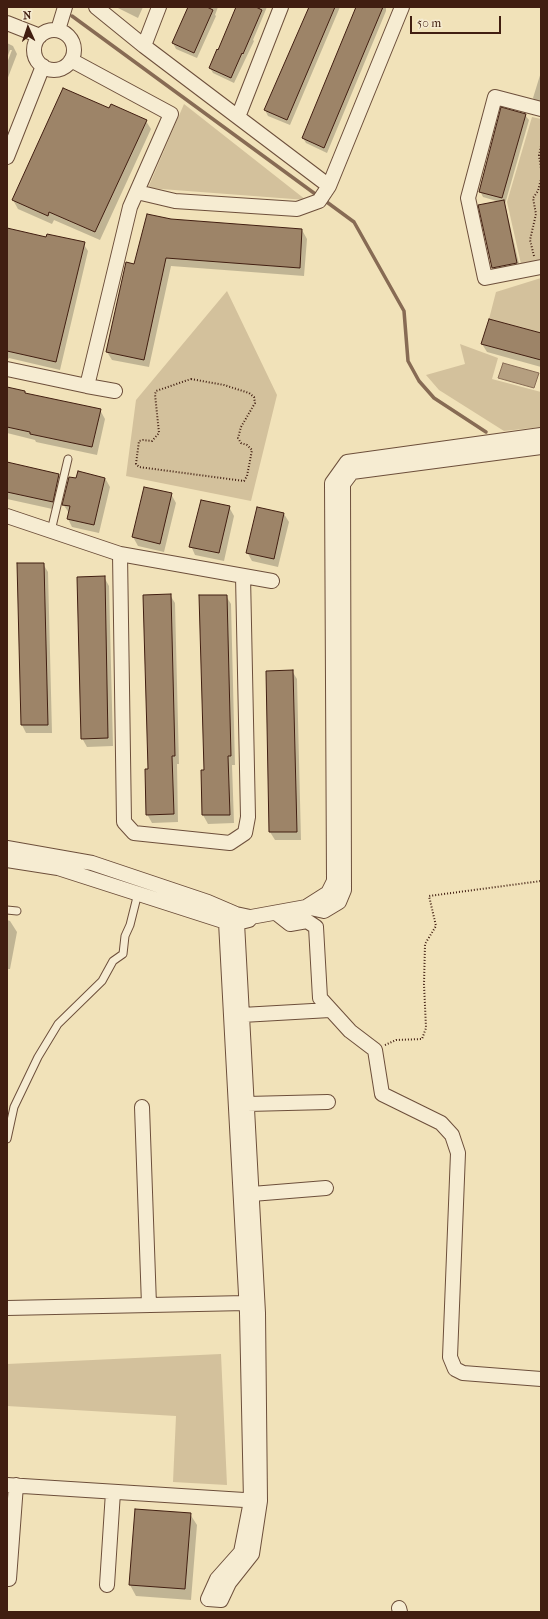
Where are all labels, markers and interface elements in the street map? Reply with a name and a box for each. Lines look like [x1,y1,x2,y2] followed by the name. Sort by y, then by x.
[8,8,48,48] north arrow
[412,8,503,34] scale bar
[23,9,32,22] text: N
[417,16,441,30] text: 50 m

